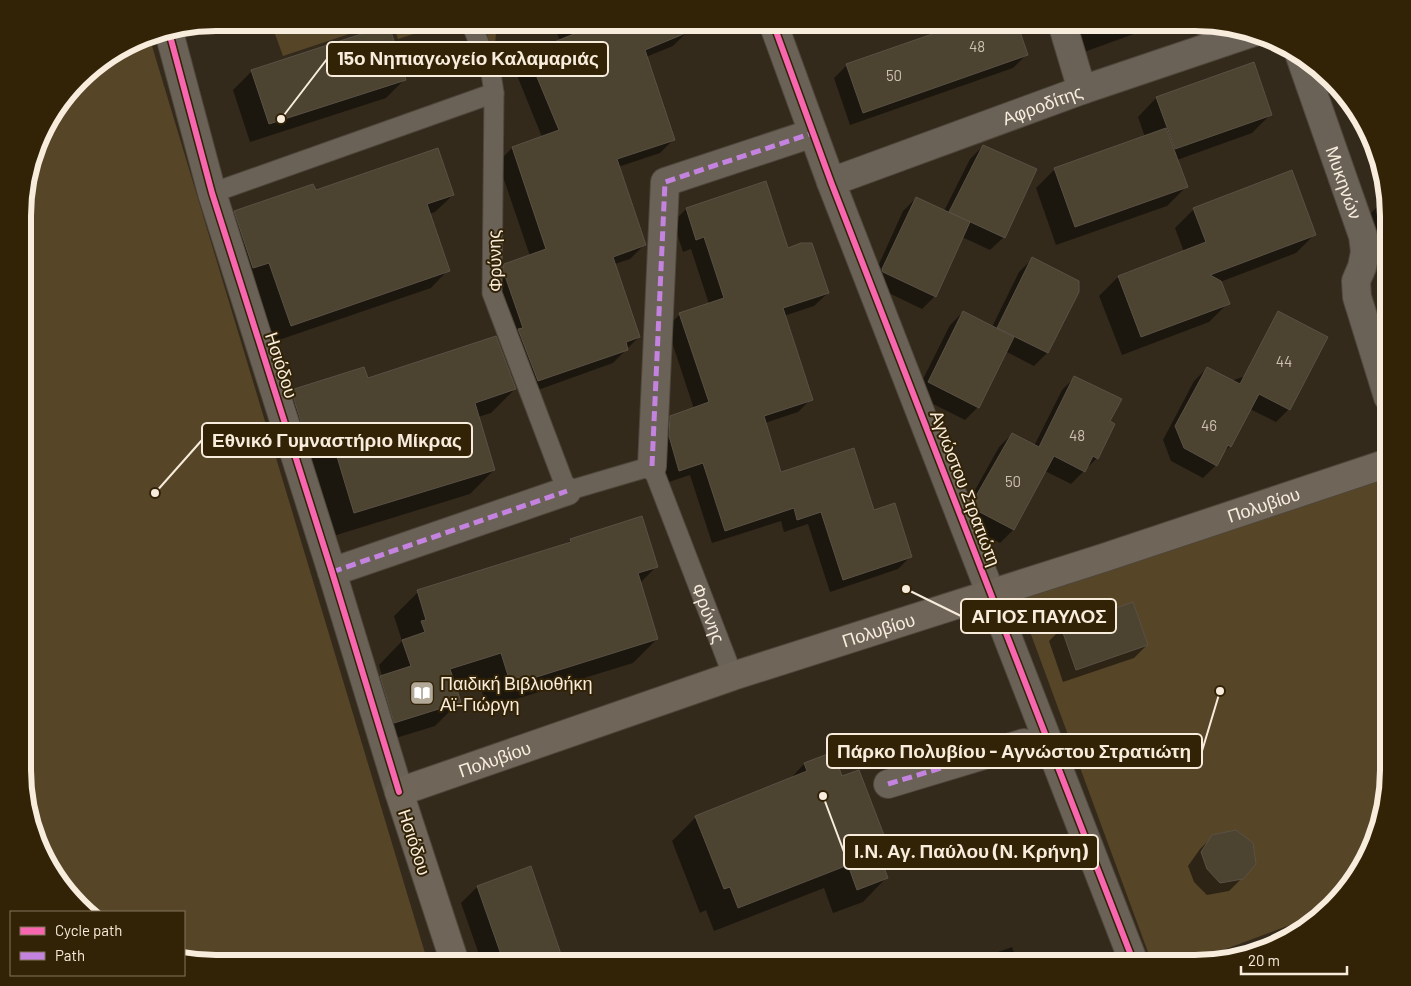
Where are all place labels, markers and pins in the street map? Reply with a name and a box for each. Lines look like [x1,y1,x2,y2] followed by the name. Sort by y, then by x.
[327,42,608,76] callout: 15ο Νηπιαγωγείο Καλαμαριάς
[202,423,472,457] callout: Εθνικό Γυμναστήριο Μίκρας
[961,599,1116,633] callout: ΑΓΙΟΣ ΠΑΥΛΟΣ
[440,672,592,715] place label: Παιδική Βιβλιοθήκη Αϊ-Γιώργη
[409,680,435,706] library icon: Παιδική Βιβλιοθήκη Αϊ-Γιώργη
[827,734,1202,768] callout: Πάρκο Πολυβίου - Αγνώστου Στρατιώτη
[844,835,1098,869] callout: Ι.Ν. Αγ. Παύλου (Ν. Κρήνη)

